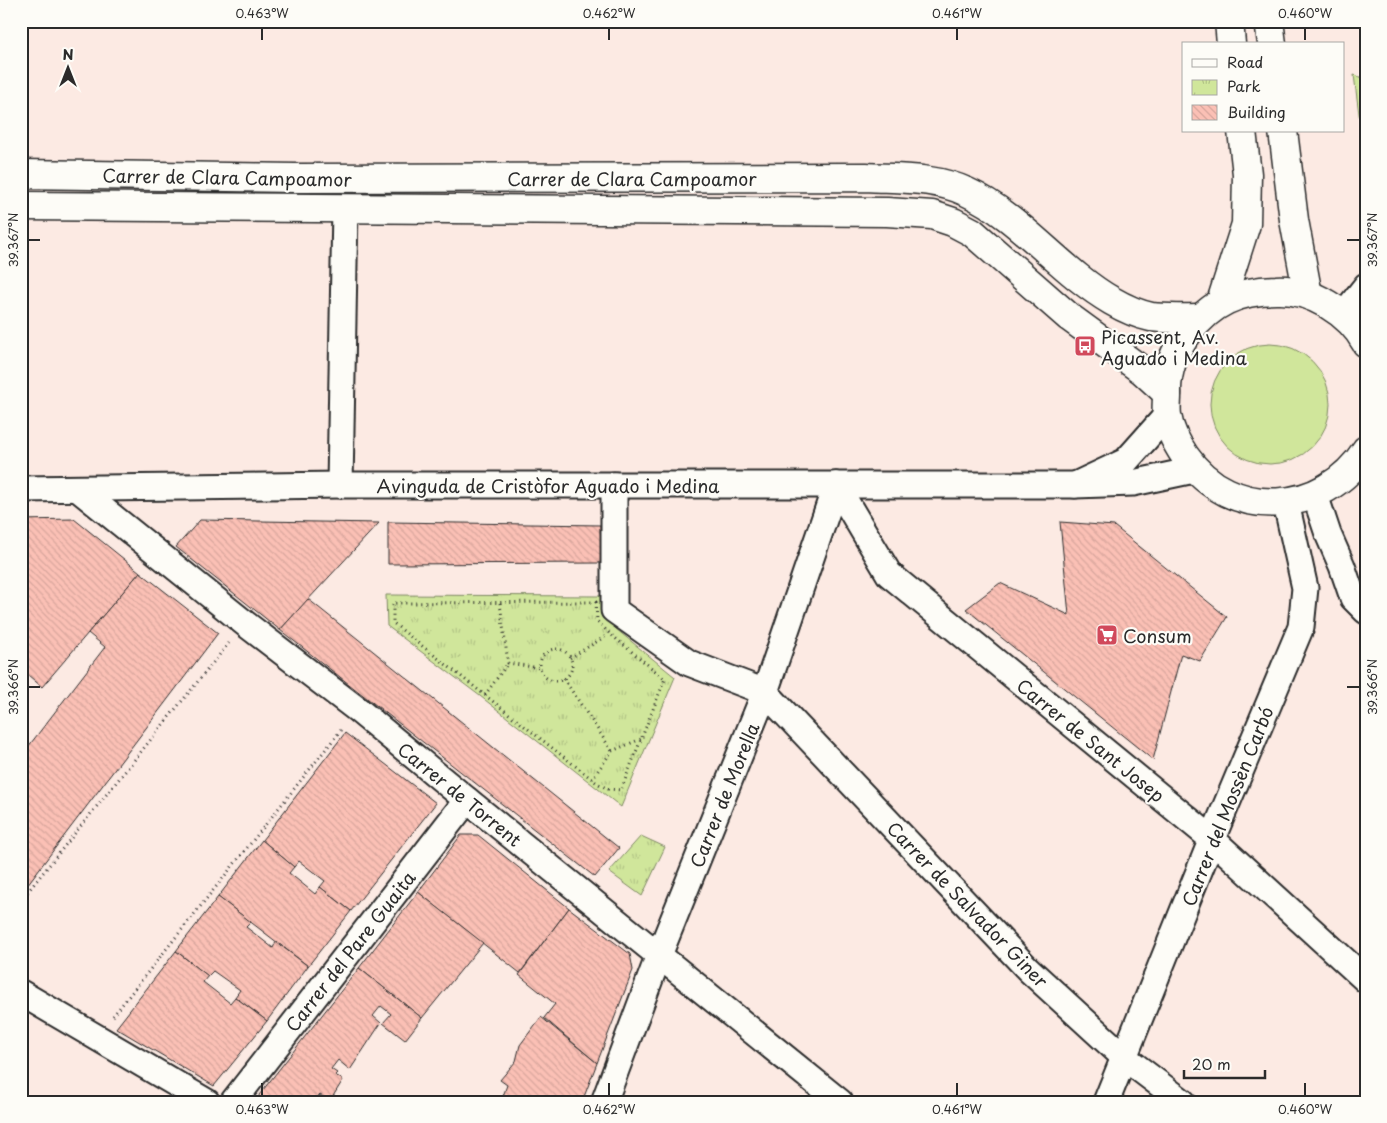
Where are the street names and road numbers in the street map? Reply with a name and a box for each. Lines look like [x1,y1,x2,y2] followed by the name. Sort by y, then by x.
[102,161,353,193] street label: Carrer de Clara Campoamor
[507,165,757,192] street label: Carrer de Clara Campoamor
[377,472,720,499] street label: Avinguda de Cristòfor Aguado i Medina
[1011,672,1171,808] street label: Carrer de Sant Josep
[1175,702,1279,910] street label: Carrer del Mossèn Carbó
[683,718,766,872] street label: Carrer de Morella
[392,736,528,852] street label: Carrer de Torrent
[881,815,1055,994] street label: Carrer de Salvador Giner
[279,864,422,1037] street label: Carrer del Pare Guaita

